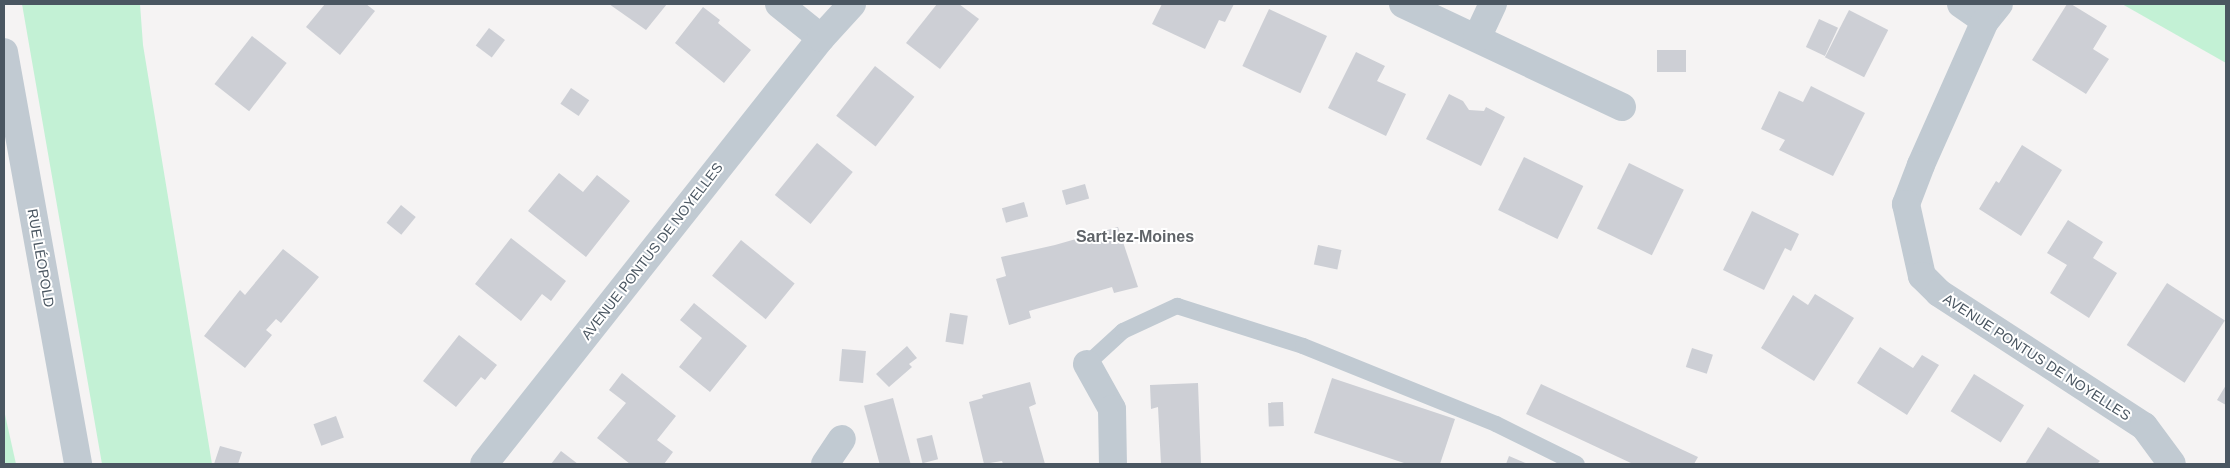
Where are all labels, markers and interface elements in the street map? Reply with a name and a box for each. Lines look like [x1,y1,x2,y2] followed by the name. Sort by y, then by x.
[578,159,726,343] street label: AVENUE PONTUS DE NOYELLES
[24,208,58,308] street label: RUE LÉOPOLD
[1076,227,1194,247] district label: Sart-lez-Moines
[1940,290,2134,424] street label: AVENUE PONTUS DE NOYELLES

